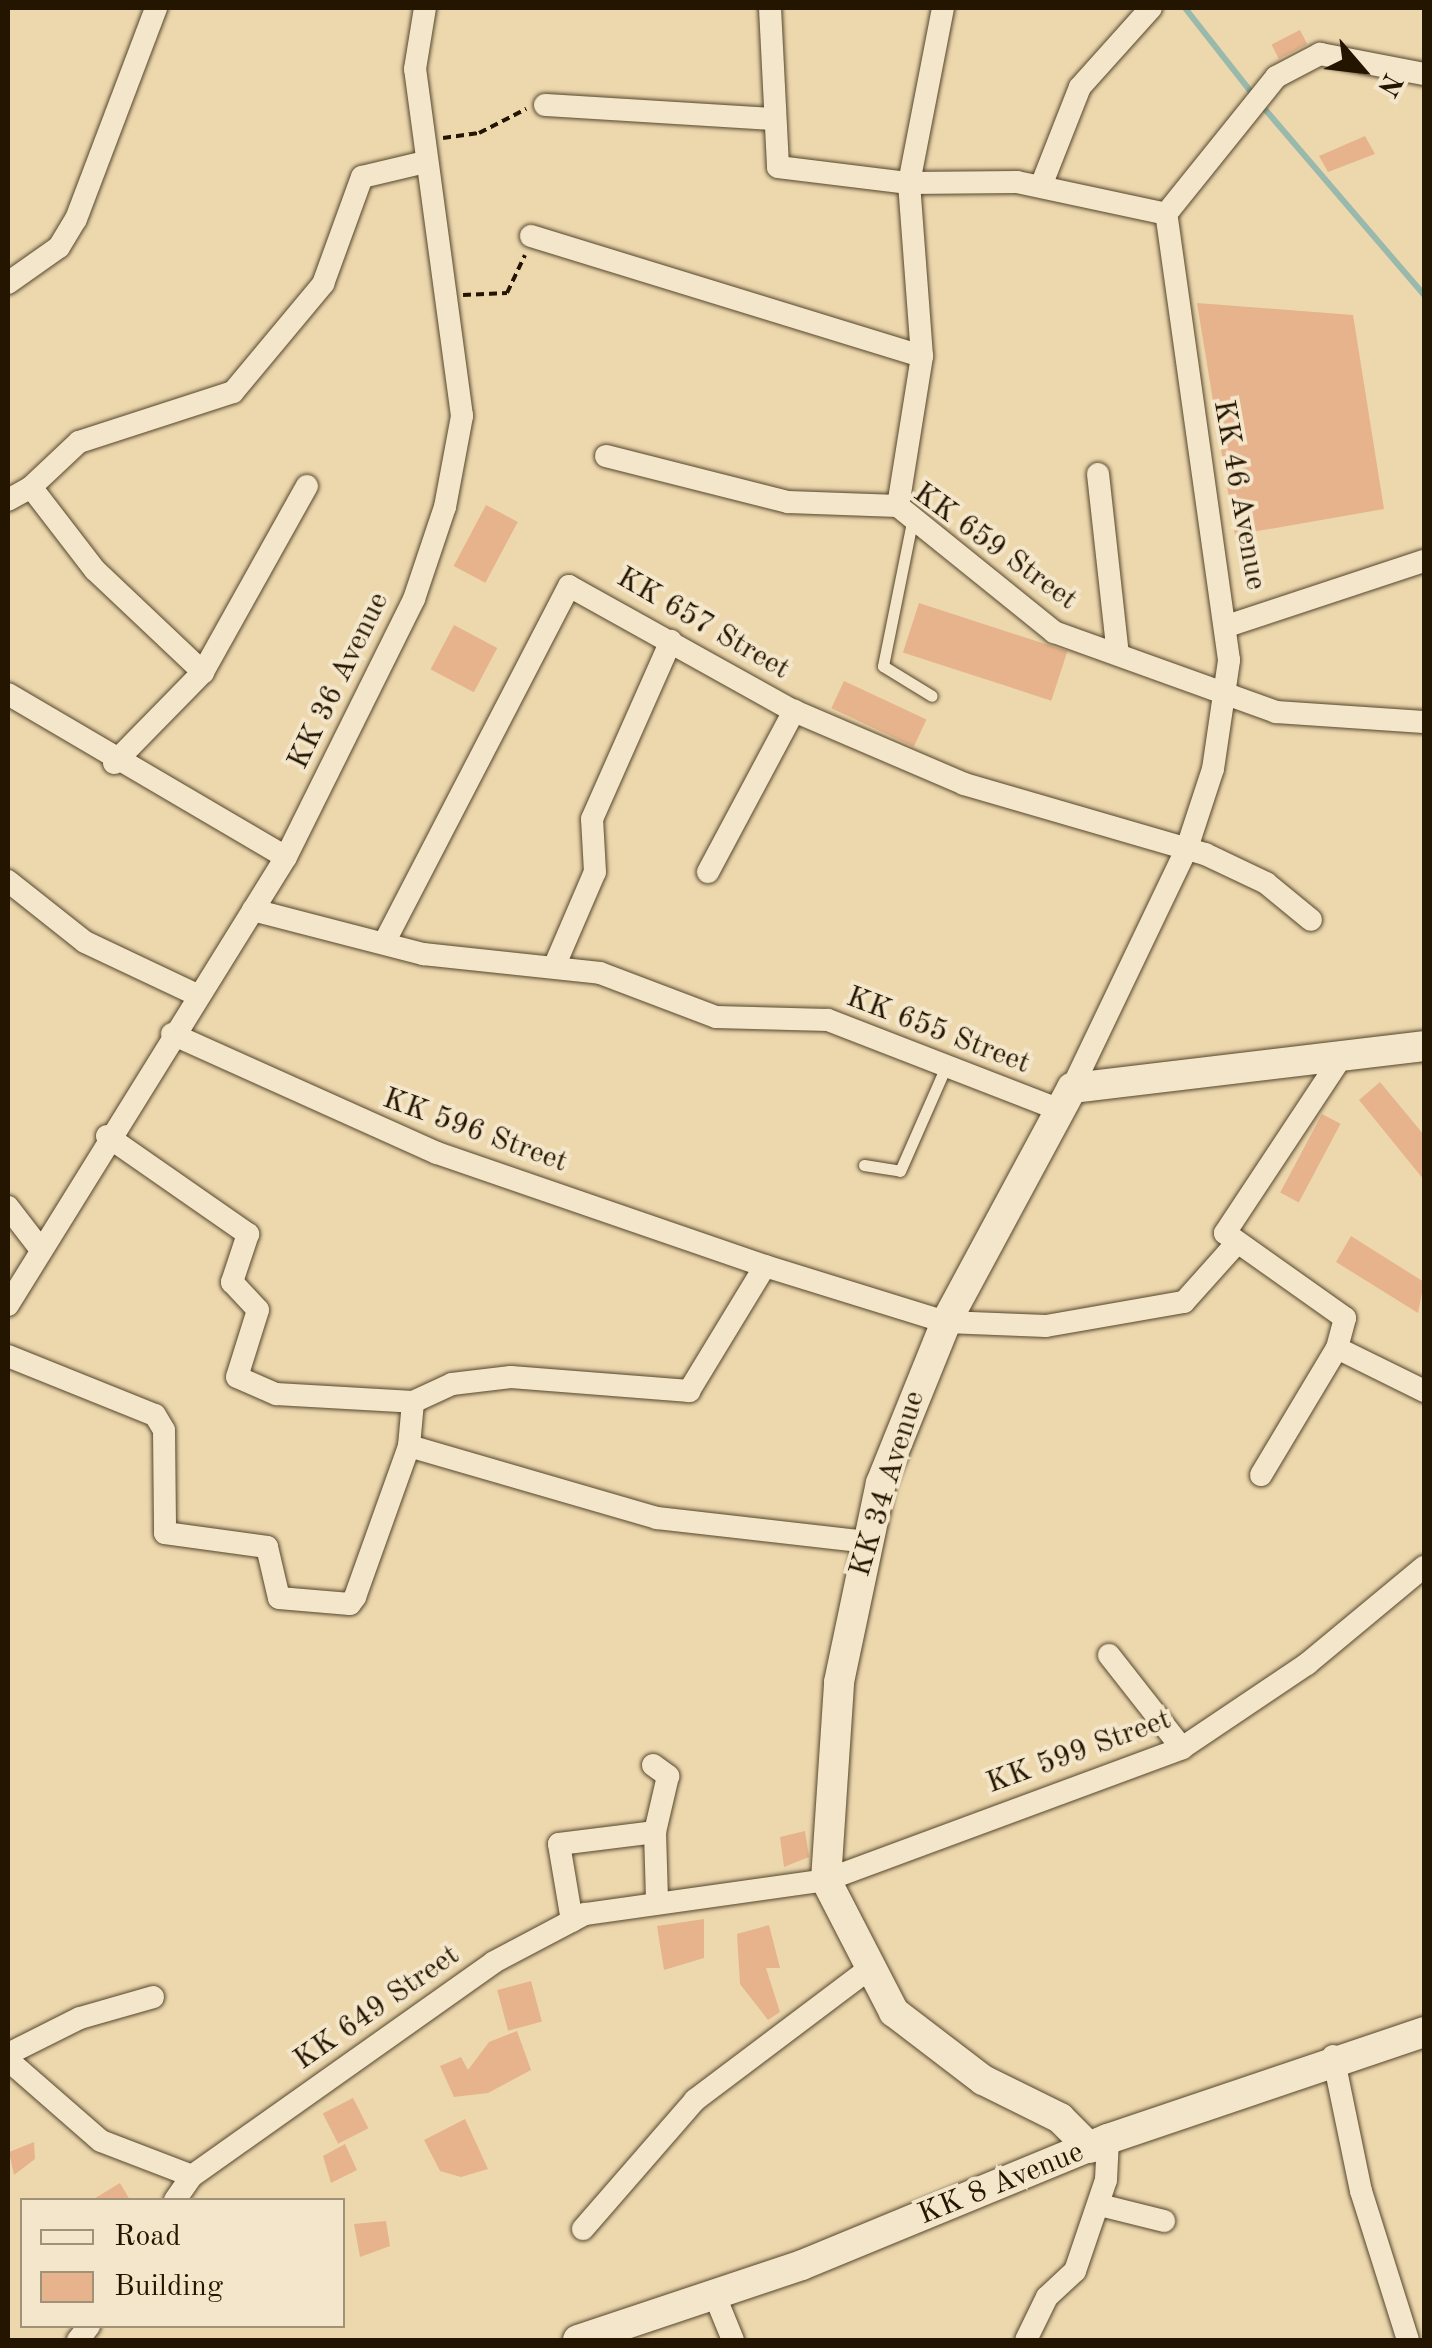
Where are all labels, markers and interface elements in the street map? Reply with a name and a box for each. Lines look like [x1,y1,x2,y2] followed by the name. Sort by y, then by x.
[1312,20,1412,120] north arrow
[1371,68,1406,100] text: N
[1205,397,1273,593] street label: KK 46 Avenue
[906,475,1084,619] street label: KK 659 Street
[610,560,796,688] street label: KK 657 Street
[281,587,397,775] street label: KK 36 Avenue
[841,979,1035,1083] street label: KK 655 Street
[378,1081,572,1181] street label: KK 596 Street
[843,1387,933,1581] street label: KK 34 Avenue
[982,1702,1176,1802] street label: KK 599 Street
[287,1938,467,2078] street label: KK 649 Street
[913,2135,1089,2233] street label: KK 8 Avenue
[20,2198,345,2328] legend
[114,2222,181,2252] text: Road
[114,2272,223,2302] text: Building

